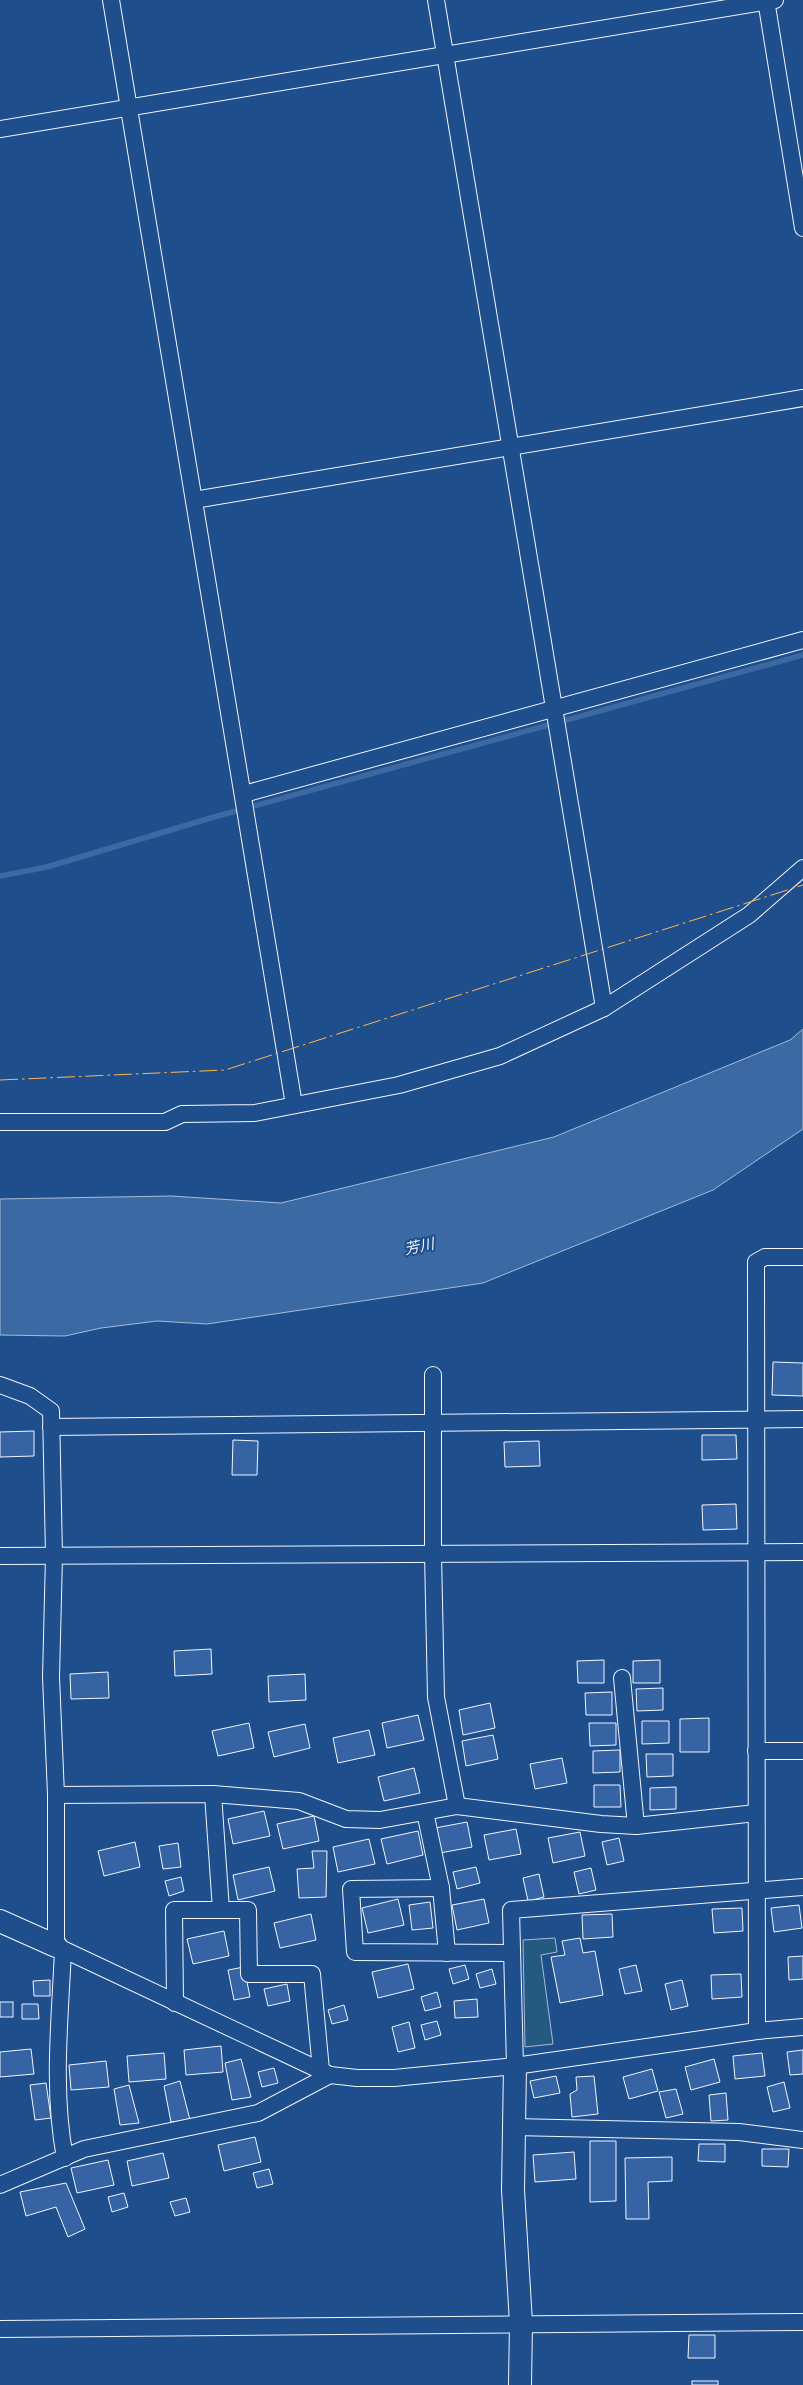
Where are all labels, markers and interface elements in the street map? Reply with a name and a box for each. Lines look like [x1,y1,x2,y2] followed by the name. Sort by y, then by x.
[402,1233,438,1258] water label: 芳川

